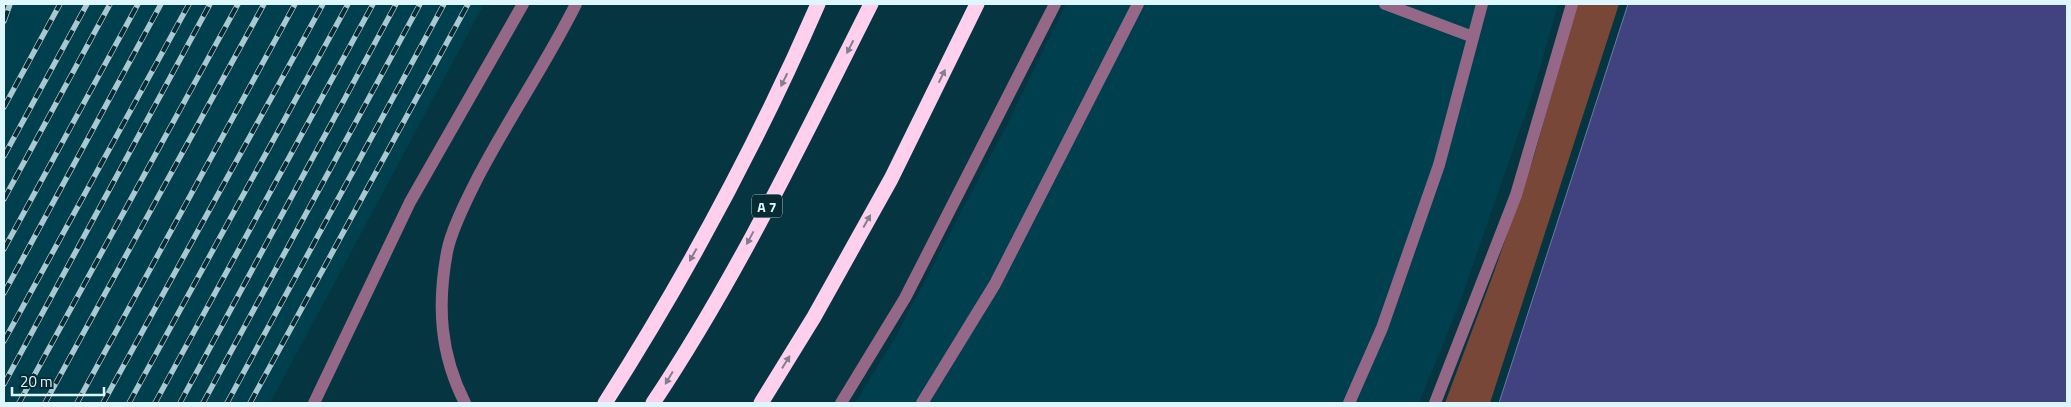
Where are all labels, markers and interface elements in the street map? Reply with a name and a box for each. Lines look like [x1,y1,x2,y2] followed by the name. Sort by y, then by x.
[845,40,853,54] one-way arrow
[938,69,946,84] one-way arrow
[780,73,788,87] one-way arrow
[752,195,782,218] road number: A 7
[863,214,872,227] one-way arrow
[746,231,754,245] one-way arrow
[689,248,697,263] one-way arrow
[782,355,791,368] one-way arrow
[12,364,105,396] scale bar
[20,370,53,393] text: 20 m
[664,372,673,385] one-way arrow

